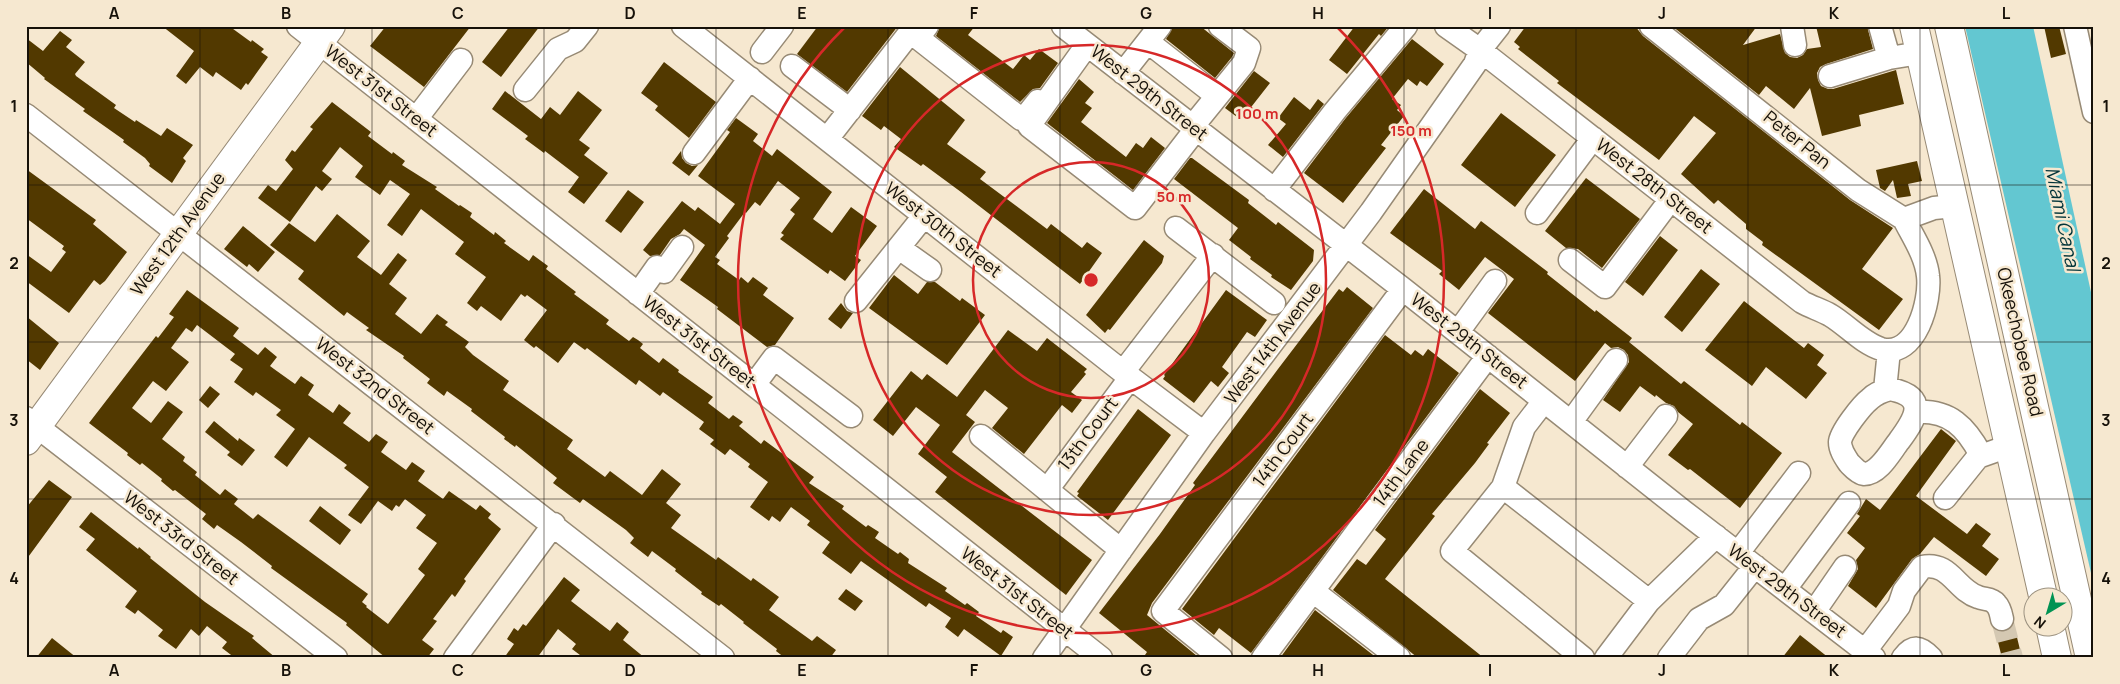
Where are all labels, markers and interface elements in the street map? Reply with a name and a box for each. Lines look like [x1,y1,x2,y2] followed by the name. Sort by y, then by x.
[109,2,120,24] text: A
[281,2,291,24] text: B
[452,2,464,24] text: C
[624,2,636,24] text: D
[797,2,807,24] text: E
[970,2,979,24] text: F
[1140,2,1152,24] text: G
[1312,2,1324,24] text: H
[1488,2,1492,24] text: I
[1658,2,1666,24] text: J
[1829,2,1840,24] text: K
[2002,2,2011,24] text: L
[320,39,443,142] street label: West 31st Street
[1086,39,1213,145] street label: West 29th Street
[10,95,18,117] text: 1
[2102,95,2110,117] text: 1
[1236,103,1278,124] text: 100 m
[1759,105,1836,174] street label: Peter Pan
[1390,120,1432,141] text: 150 m
[1591,132,1718,238] street label: West 28th Street
[2039,165,2087,276] water label: Miami Canal
[124,167,230,300] street label: West 12th Avenue
[880,176,1007,282] street label: West 30th Street
[1156,186,1192,207] text: 50 m
[9,252,19,274] text: 2
[2101,252,2111,274] text: 2
[1992,265,2050,419] street label: Okeechobee Road
[1082,271,1100,289] centre of rings
[1218,276,1326,408] street label: West 14th Avenue
[1406,287,1533,393] street label: West 29th Street
[638,290,761,393] street label: West 31st Street
[311,331,440,439] street label: West 32nd Street
[1052,392,1123,475] street label: 13th Court
[1246,407,1318,491] street label: 14th Court
[9,409,19,431] text: 3
[2101,409,2111,431] text: 3
[1367,433,1434,511] street label: 14th Lane
[119,485,244,590] street label: West 33rd Street
[1724,538,1852,643] street label: West 29th Street
[956,541,1079,644] street label: West 31st Street
[9,567,19,589] text: 4
[2101,567,2111,589] text: 4
[2022,586,2072,636] north arrow
[2030,612,2050,633] text: N
[109,659,120,681] text: A
[281,659,291,681] text: B
[452,659,464,681] text: C
[624,659,636,681] text: D
[797,659,807,681] text: E
[970,659,979,681] text: F
[1140,659,1152,681] text: G
[1312,659,1324,681] text: H
[1488,659,1492,681] text: I
[1658,659,1666,681] text: J
[1829,659,1840,681] text: K
[2002,659,2011,681] text: L

